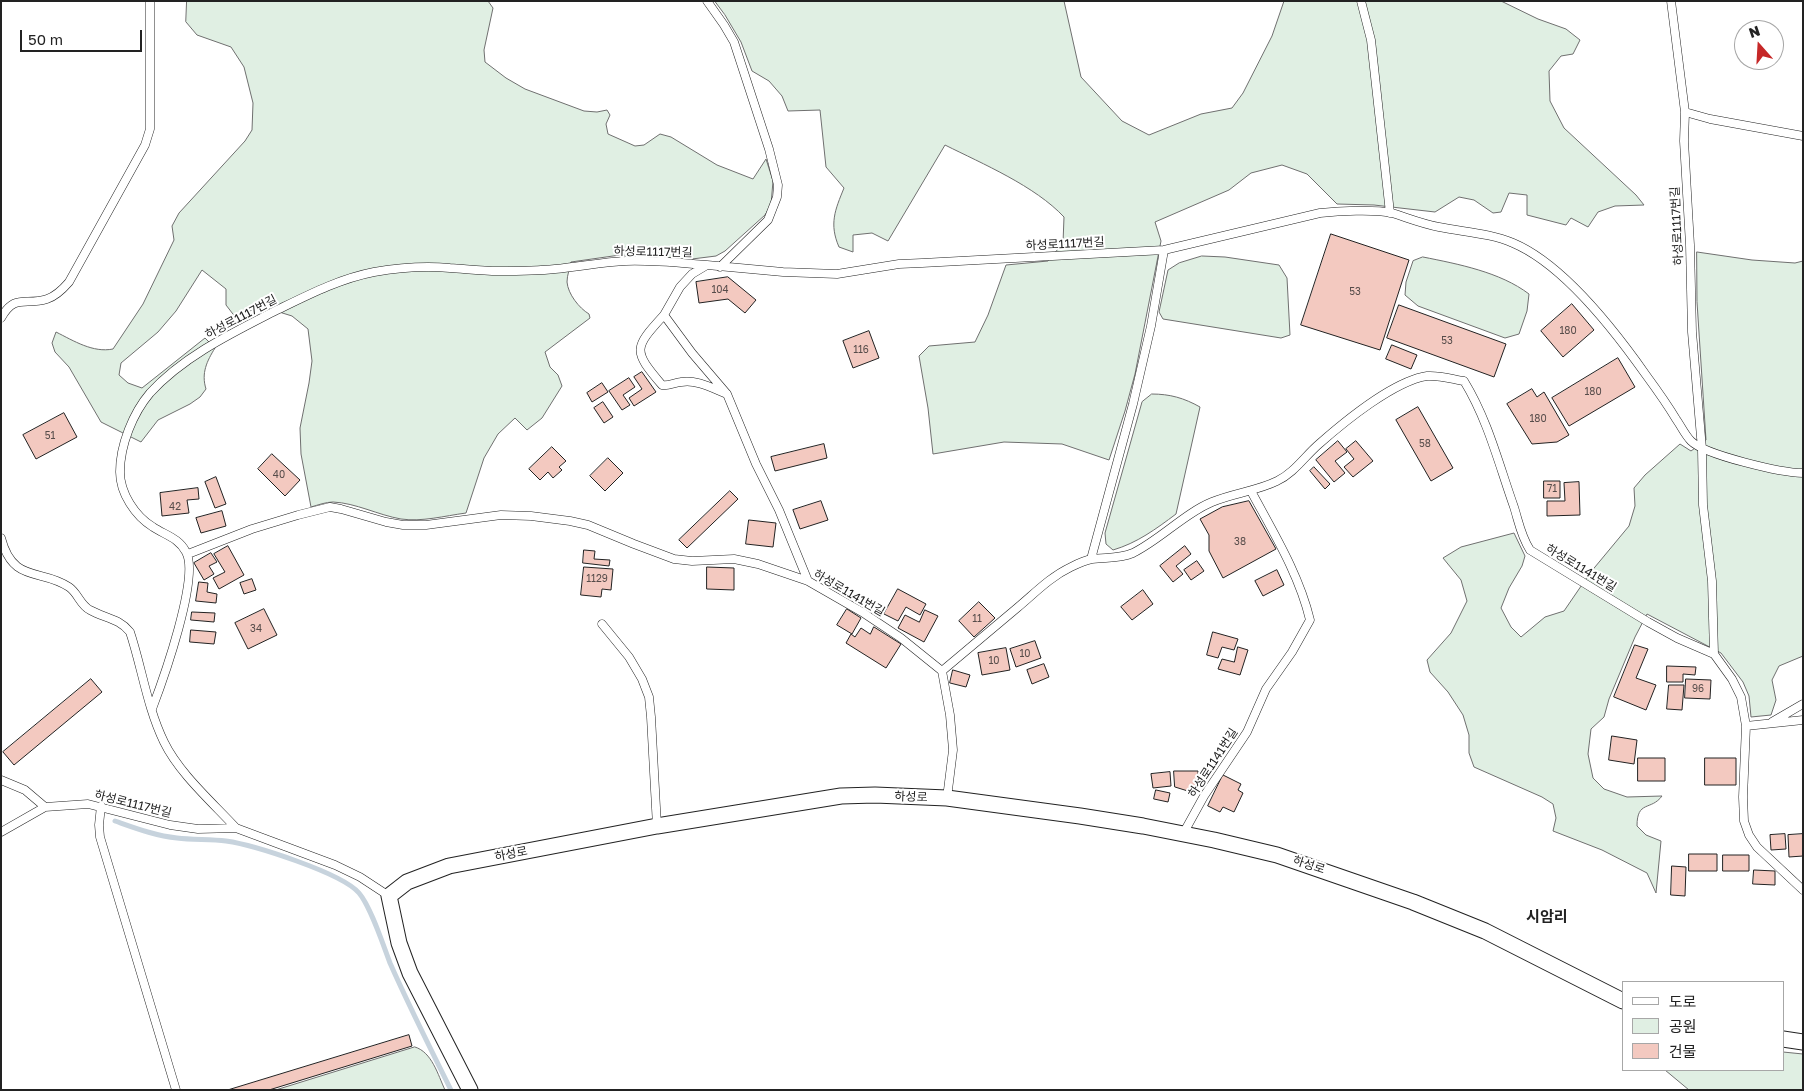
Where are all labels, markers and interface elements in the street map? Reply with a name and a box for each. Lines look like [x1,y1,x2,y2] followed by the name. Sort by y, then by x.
[22,20,145,52] scale bar
[1734,20,1784,70] north arrow
[1746,22,1762,41] text: N
[28,30,63,48] text: 50 m
[1668,186,1686,266] street label: 하성로1117번길
[1025,235,1105,253] street label: 하성로1117번길
[613,244,693,260] street label: 하성로1117번길
[711,284,729,296] house number: 104
[1349,286,1361,298] house number: 53
[203,292,279,342] street label: 하성로1117번길
[1559,325,1577,337] house number: 180
[1441,335,1453,347] house number: 53
[853,344,869,356] house number: 116
[1584,386,1602,398] house number: 180
[1529,413,1547,425] house number: 180
[45,430,55,442] house number: 51
[1419,438,1431,450] house number: 58
[273,469,285,481] house number: 40
[1547,483,1557,495] house number: 71
[169,501,181,513] house number: 42
[1234,536,1246,548] house number: 38
[1543,541,1619,595] street label: 하성로1141번길
[811,567,887,619] street label: 하성로1141번길
[586,573,608,585] house number: 1129
[972,613,982,625] house number: 11
[250,623,262,635] house number: 34
[1019,648,1031,660] house number: 10
[988,655,1000,667] house number: 10
[1692,683,1704,695] house number: 96
[1185,726,1241,800] street label: 하성로1141번길
[93,787,173,821] street label: 하성로1117번길
[894,789,928,805] street label: 하성로
[493,844,529,864] street label: 하성로
[1291,853,1327,877] street label: 하성로
[1526,908,1568,926] district label: 시암리
[1622,981,1784,1071] legend
[1669,992,1697,1010] text: 도로
[1669,1017,1697,1035] text: 공원
[1669,1042,1697,1060] text: 건물

